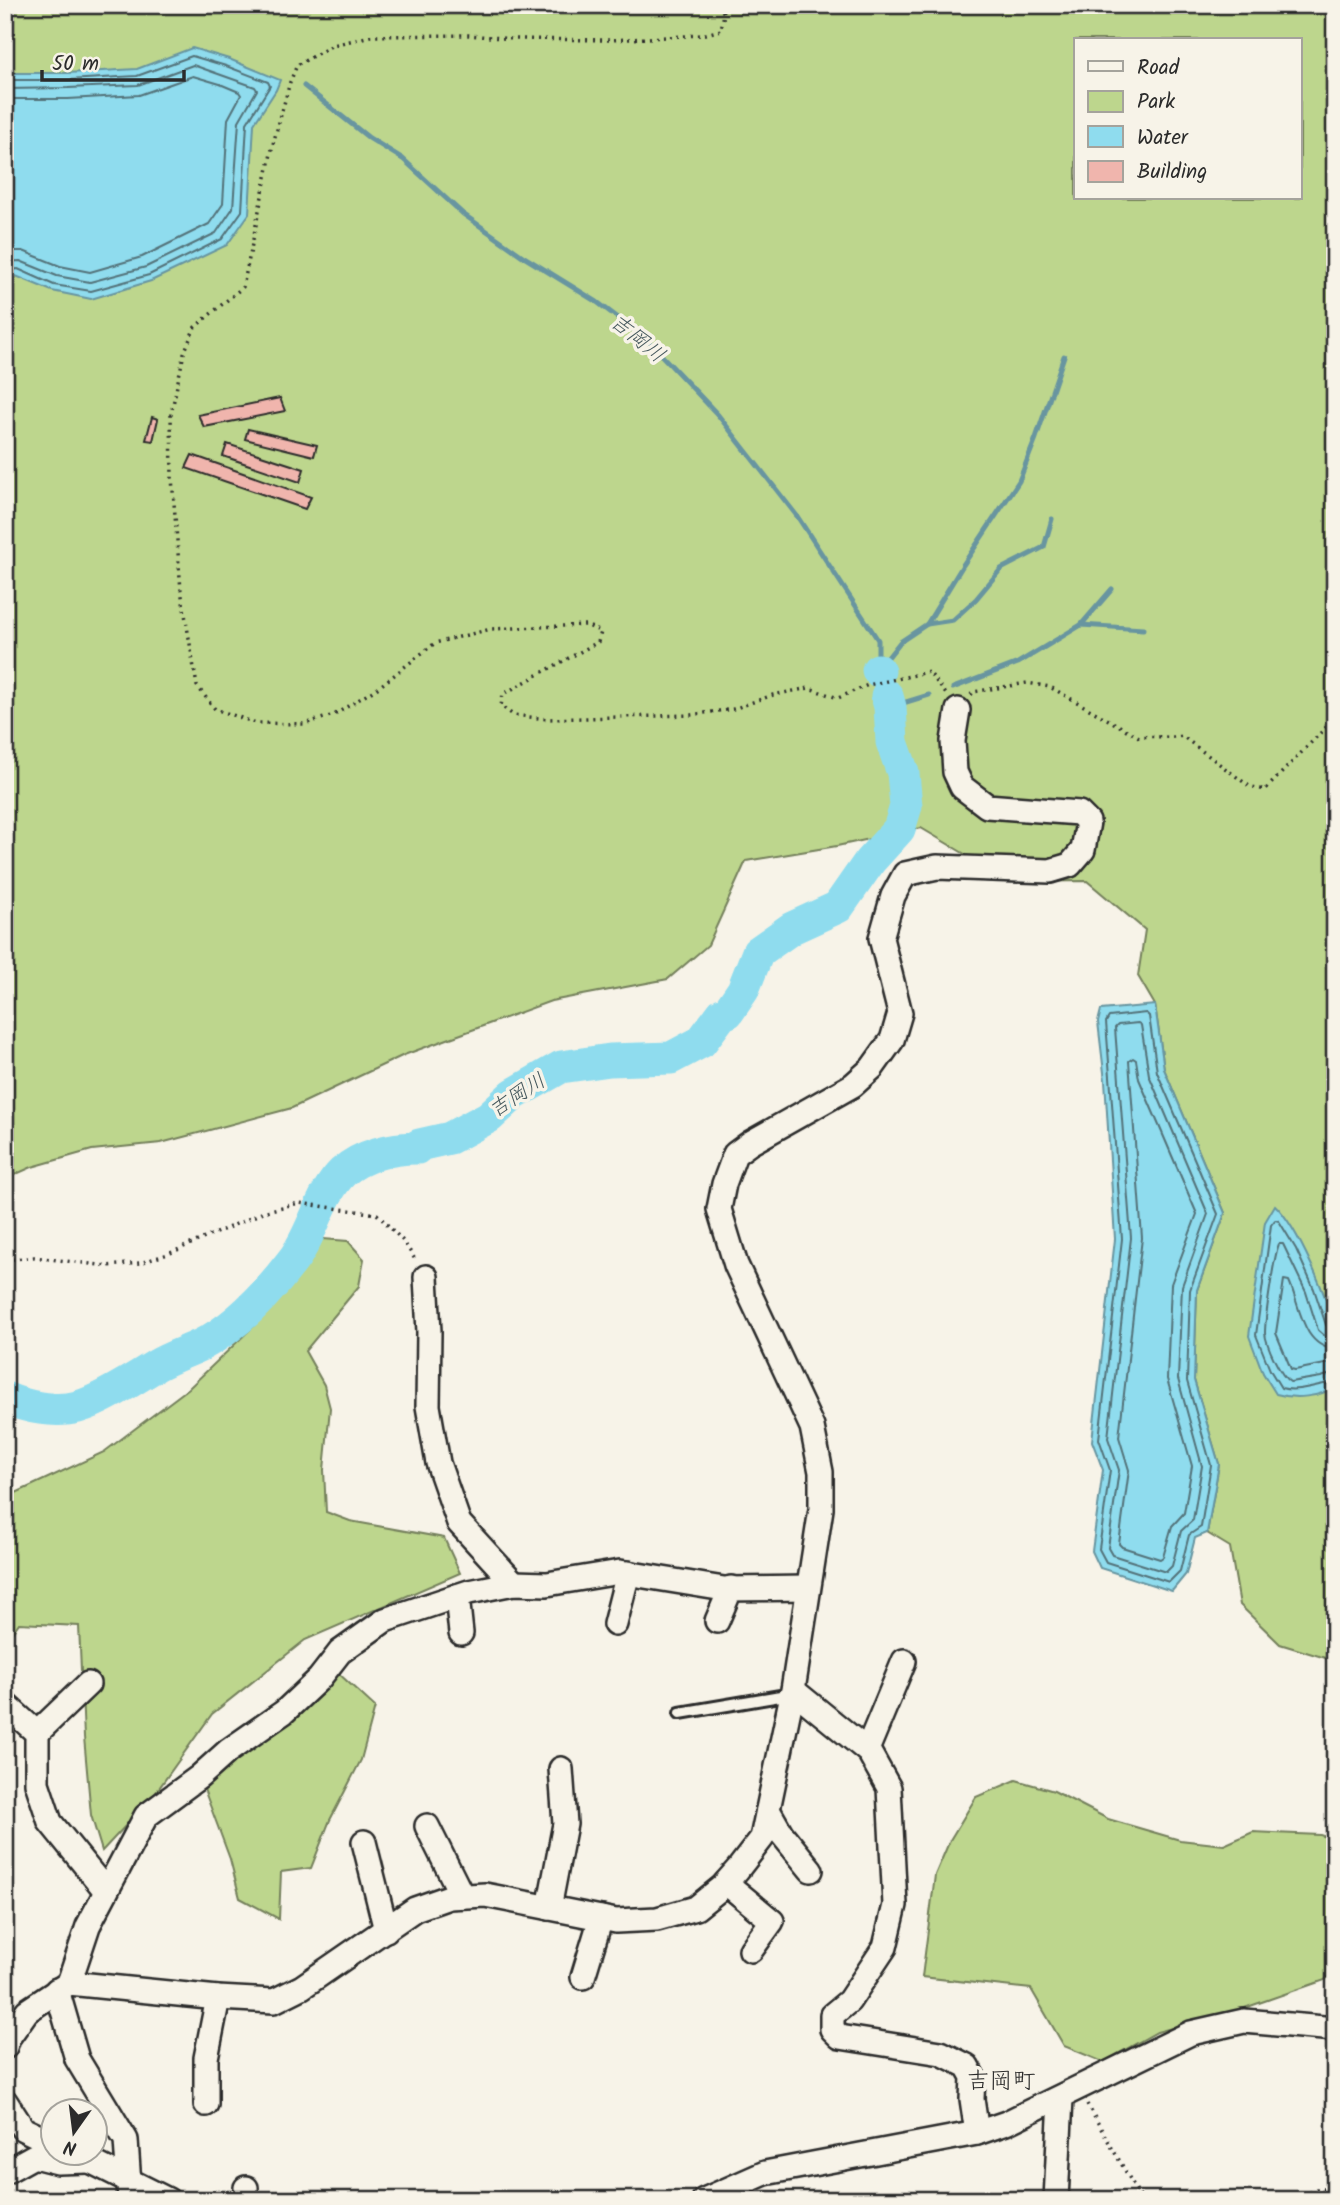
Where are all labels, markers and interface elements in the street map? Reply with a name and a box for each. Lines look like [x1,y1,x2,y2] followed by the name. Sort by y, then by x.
[42,38,184,82] scale bar
[1074,38,1302,200] legend
[52,48,99,81] text: 50 m
[1137,52,1180,85] text: Road
[1137,86,1175,119] text: Park
[1137,122,1189,155] text: Water
[1137,156,1207,189] text: Building
[602,307,672,372] water label: 吉岡川
[482,1065,553,1127] water label: 吉岡川
[967,2064,1036,2100] district label: 吉岡町
[38,2096,108,2166] north arrow
[61,2131,80,2163] text: N

